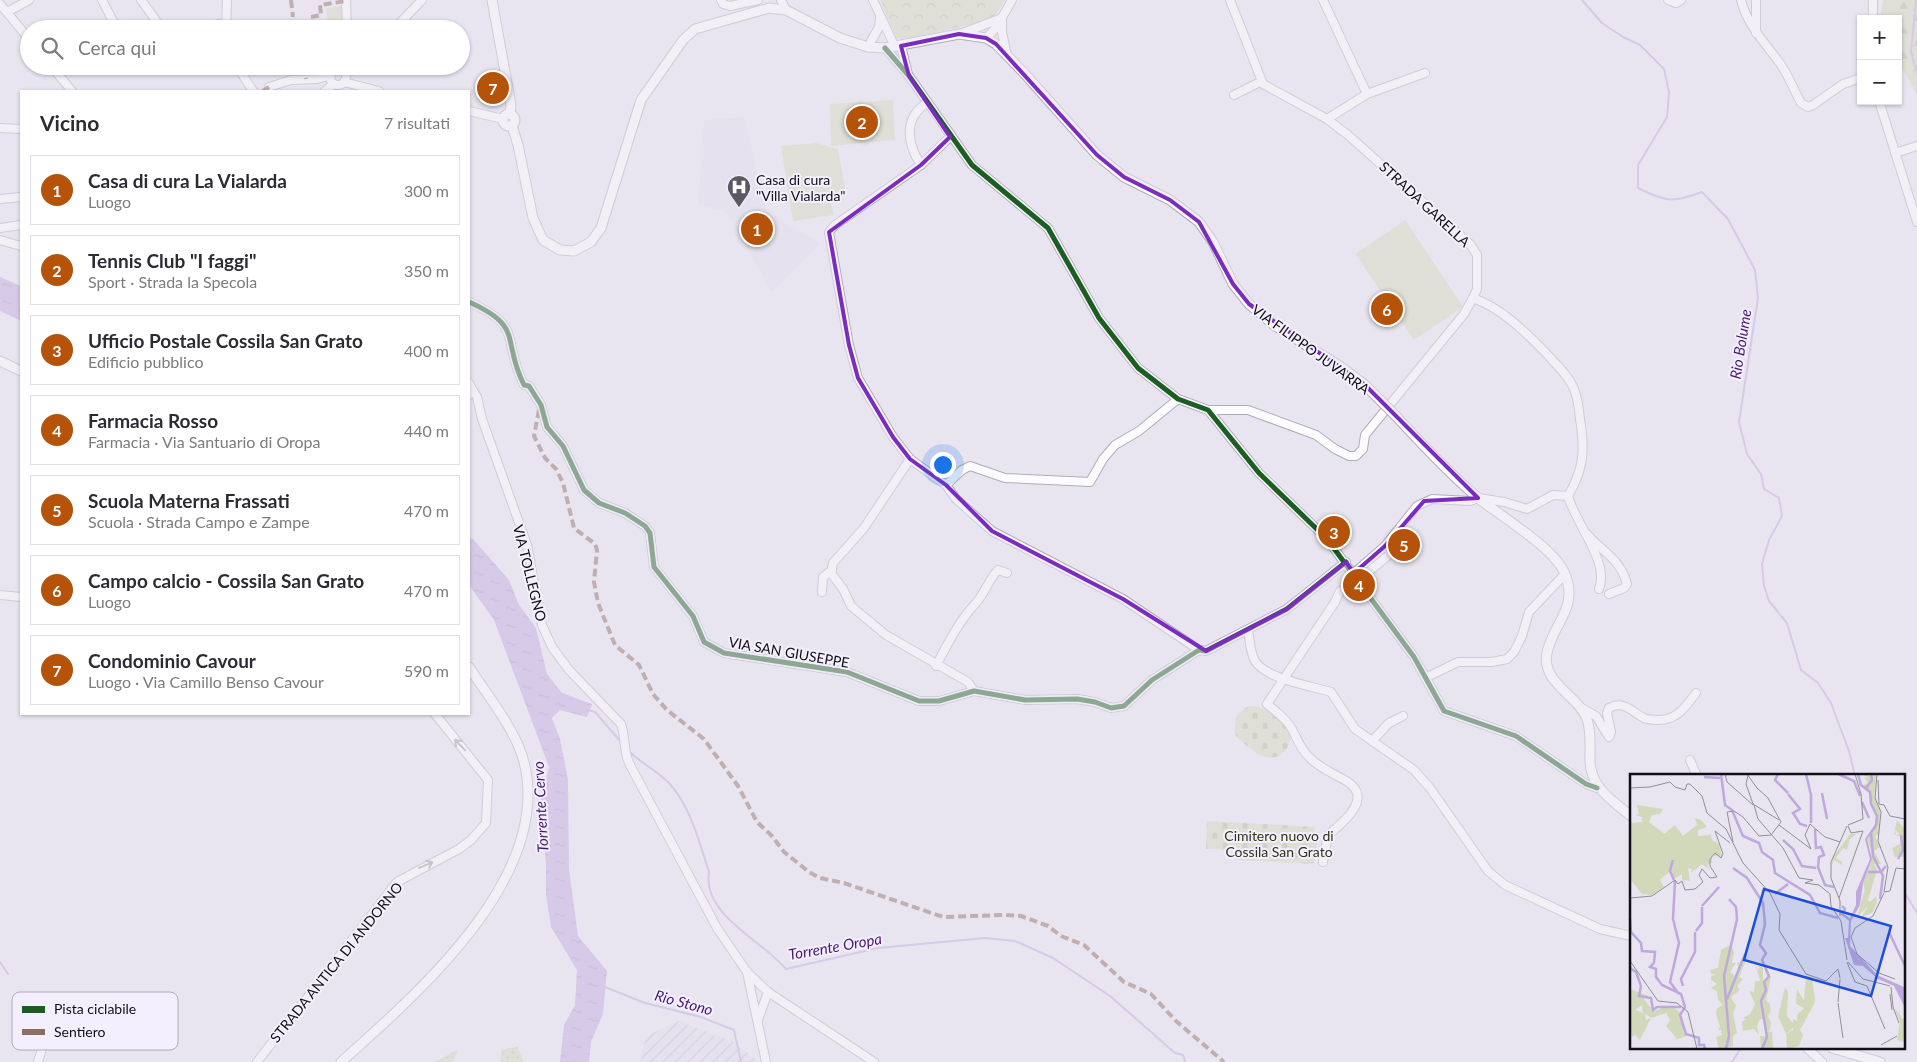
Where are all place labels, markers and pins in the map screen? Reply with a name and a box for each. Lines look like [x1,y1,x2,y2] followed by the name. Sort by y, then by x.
[477,69,509,107] pin: 7
[846,103,878,141] pin: 2
[756,171,845,204] place label: Casa di cura "Villa Vialarda"
[726,174,752,208] hospital icon: Casa di cura "Villa Vialarda"
[741,210,773,248] pin: 1
[1371,290,1403,328] pin: 6
[1318,513,1350,551] pin: 3
[1388,526,1420,564] pin: 5
[1343,566,1375,604] pin: 4

